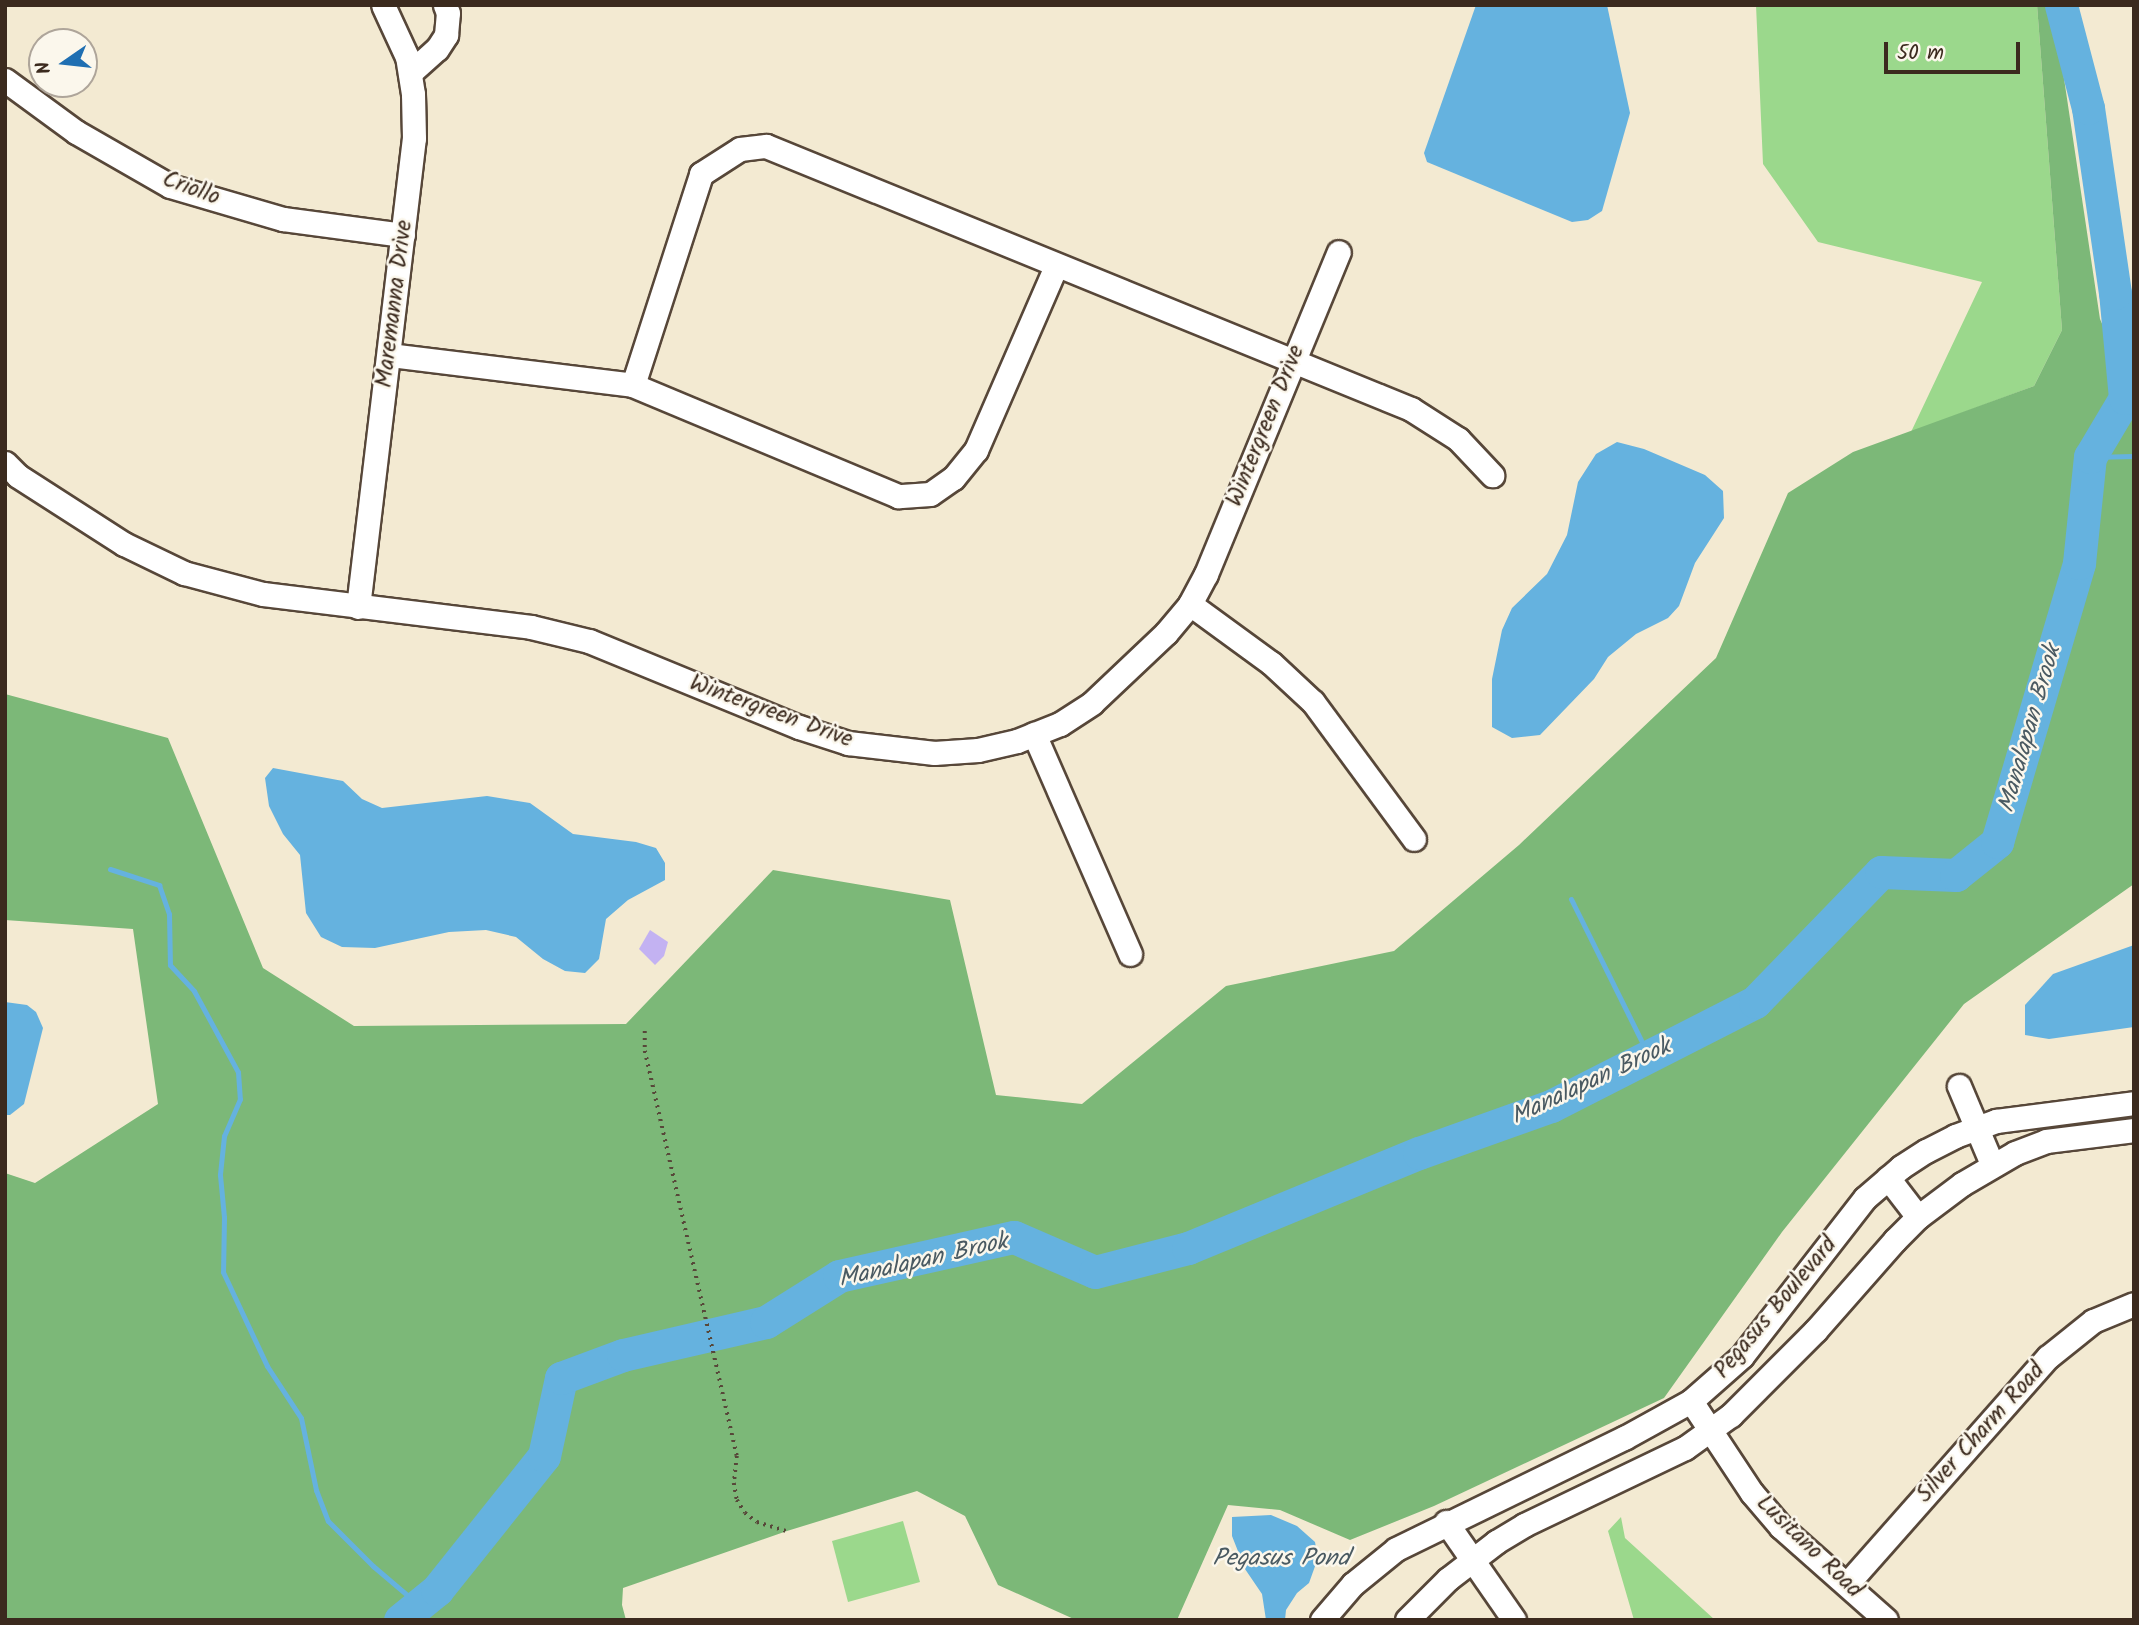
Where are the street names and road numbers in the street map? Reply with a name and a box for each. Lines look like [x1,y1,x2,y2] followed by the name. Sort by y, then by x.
[159,166,223,212] street label: Criollo
[371,219,419,389] street label: Maremanna Drive
[1221,341,1311,511] street label: Wintergreen Drive
[686,670,856,754] street label: Wintergreen Drive
[1709,1232,1843,1384] street label: Pegasus Boulevard
[1911,1357,2051,1509] street label: Silver Charm Road
[1750,1490,1868,1604] street label: Lusitano Road

